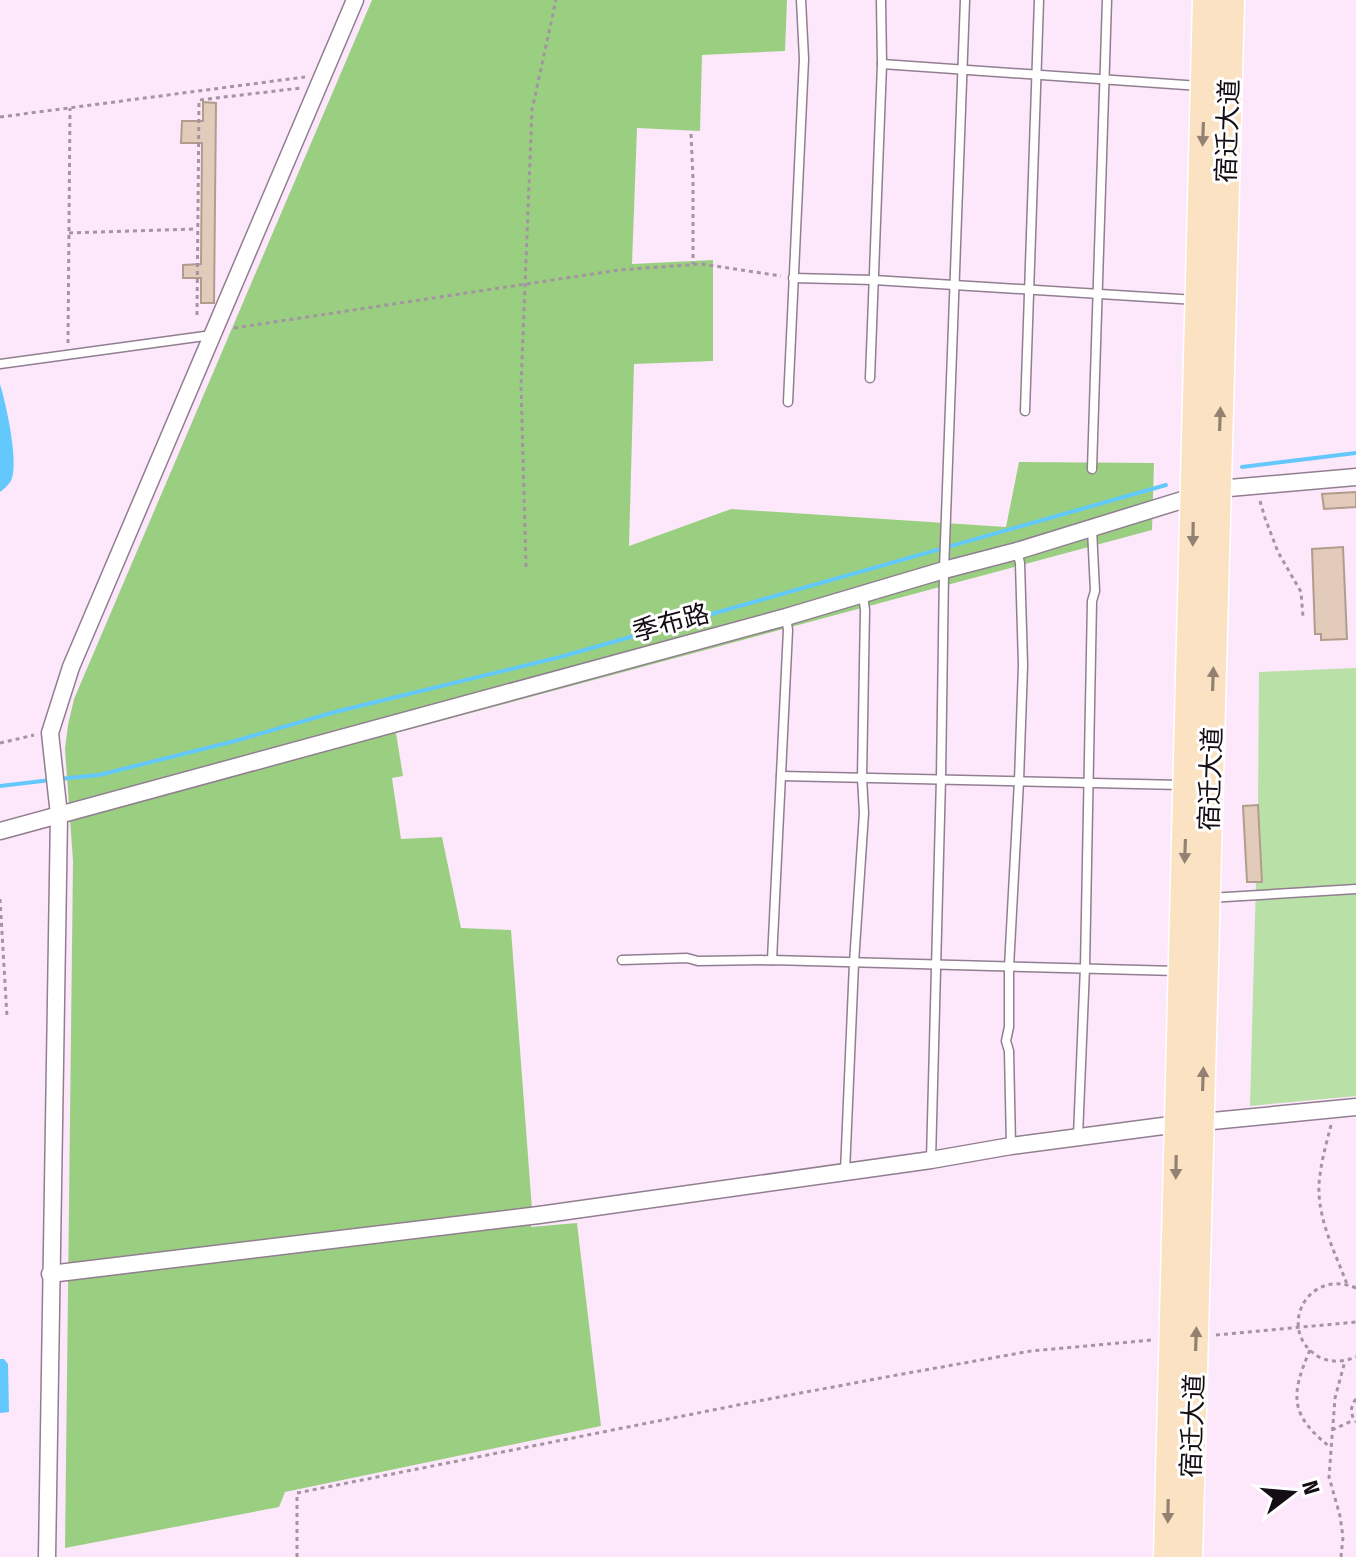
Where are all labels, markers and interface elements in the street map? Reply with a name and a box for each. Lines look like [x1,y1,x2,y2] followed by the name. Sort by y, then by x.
[1211,78,1245,184] street label: 宿迁大道
[1196,122,1209,147] one-way arrow
[1214,406,1227,431] one-way arrow
[1187,522,1199,547] one-way arrow
[629,598,713,648] street label: 季布路
[1207,666,1220,691] one-way arrow
[1194,726,1228,832] street label: 宿迁大道
[1178,839,1191,864] one-way arrow
[1196,1066,1209,1091] one-way arrow
[1170,1155,1183,1180] one-way arrow
[1189,1326,1202,1351] one-way arrow
[1176,1373,1210,1479] street label: 宿迁大道
[1252,1453,1332,1533] north arrow
[1296,1478,1326,1498] text: N
[1161,1499,1174,1524] one-way arrow

